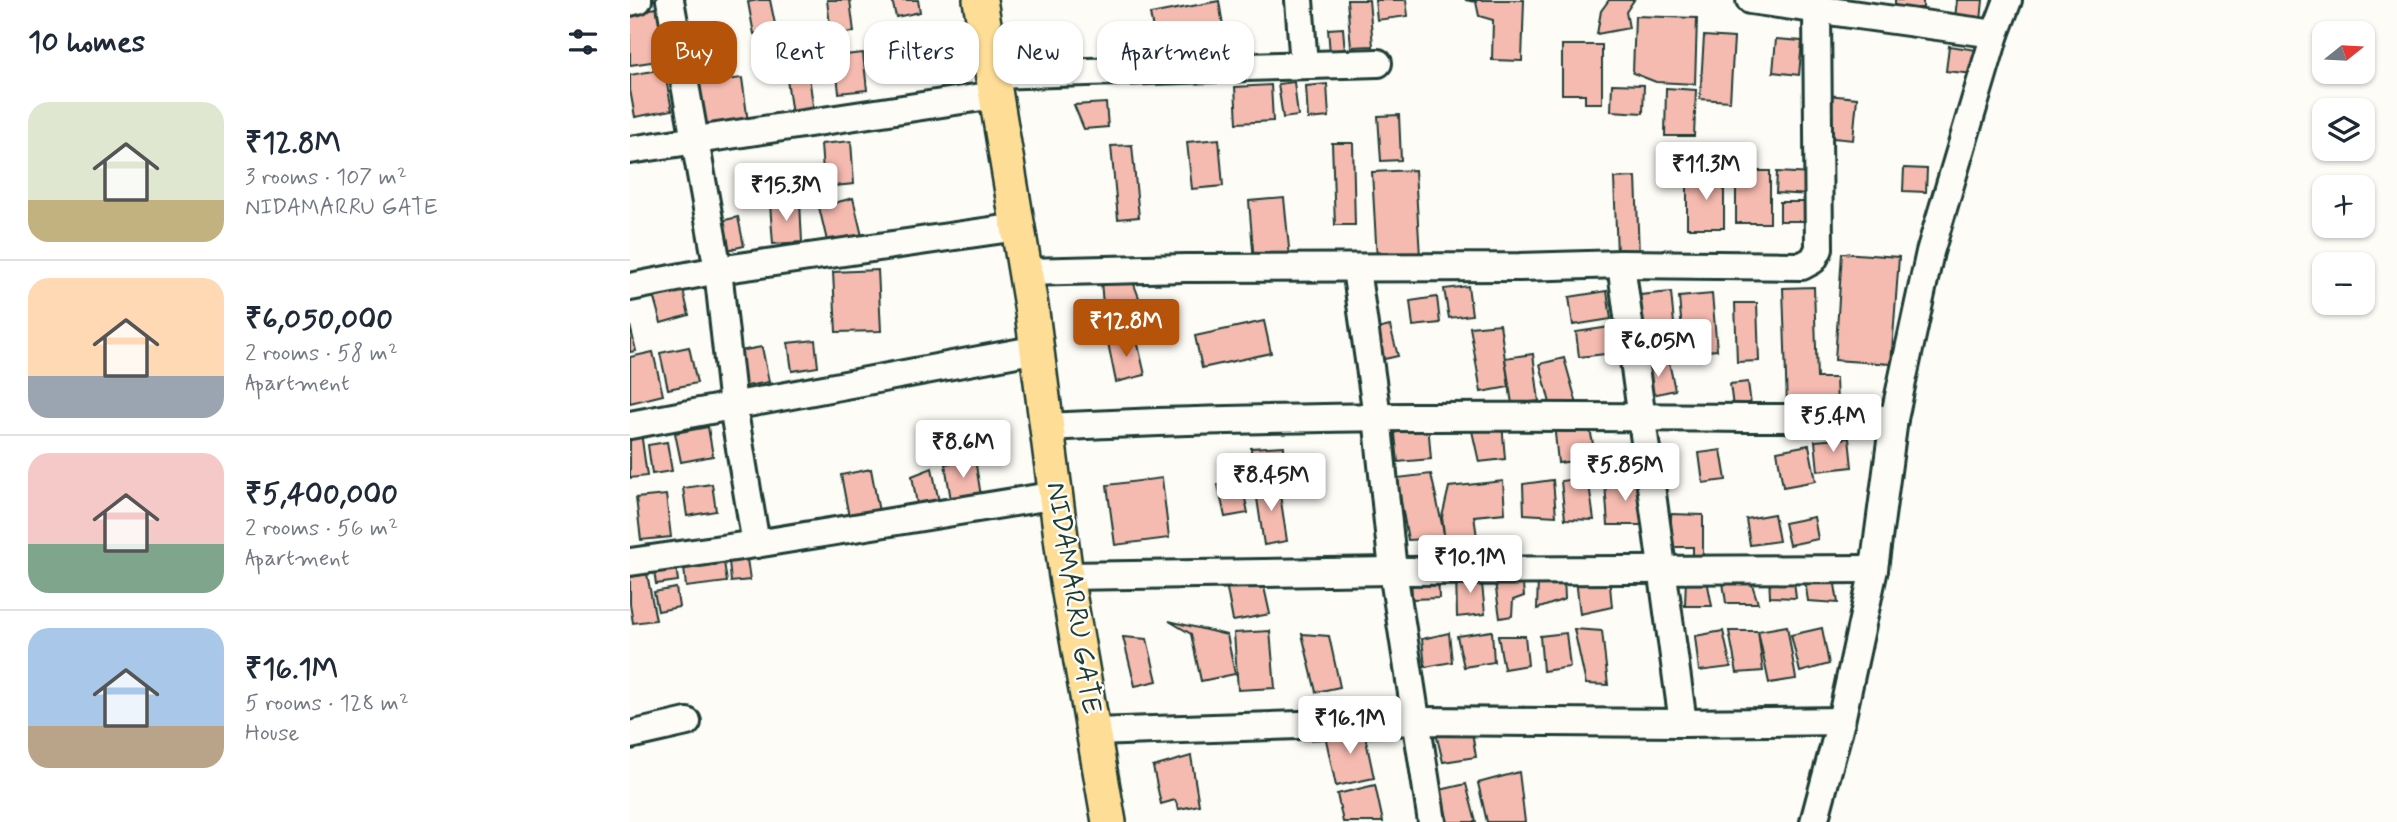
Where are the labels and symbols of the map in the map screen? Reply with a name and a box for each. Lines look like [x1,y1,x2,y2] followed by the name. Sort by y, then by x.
[2312,21,2375,84] north arrow
[1649,142,1763,202] pin: ₹11.3M
[729,164,843,223] pin: ₹15.3M
[1069,300,1183,359] pin: ₹12.8M
[1601,320,1715,379] pin: ₹6.05M
[1784,394,1882,454] pin: ₹5.4M
[914,420,1012,480] pin: ₹8.6M
[1568,444,1682,503] pin: ₹5.85M
[1214,454,1328,513] pin: ₹8.45M
[1036,479,1110,717] street label: NIDAMARRU GATE
[1413,536,1527,595] pin: ₹10.1M
[1293,696,1407,756] pin: ₹16.1M

